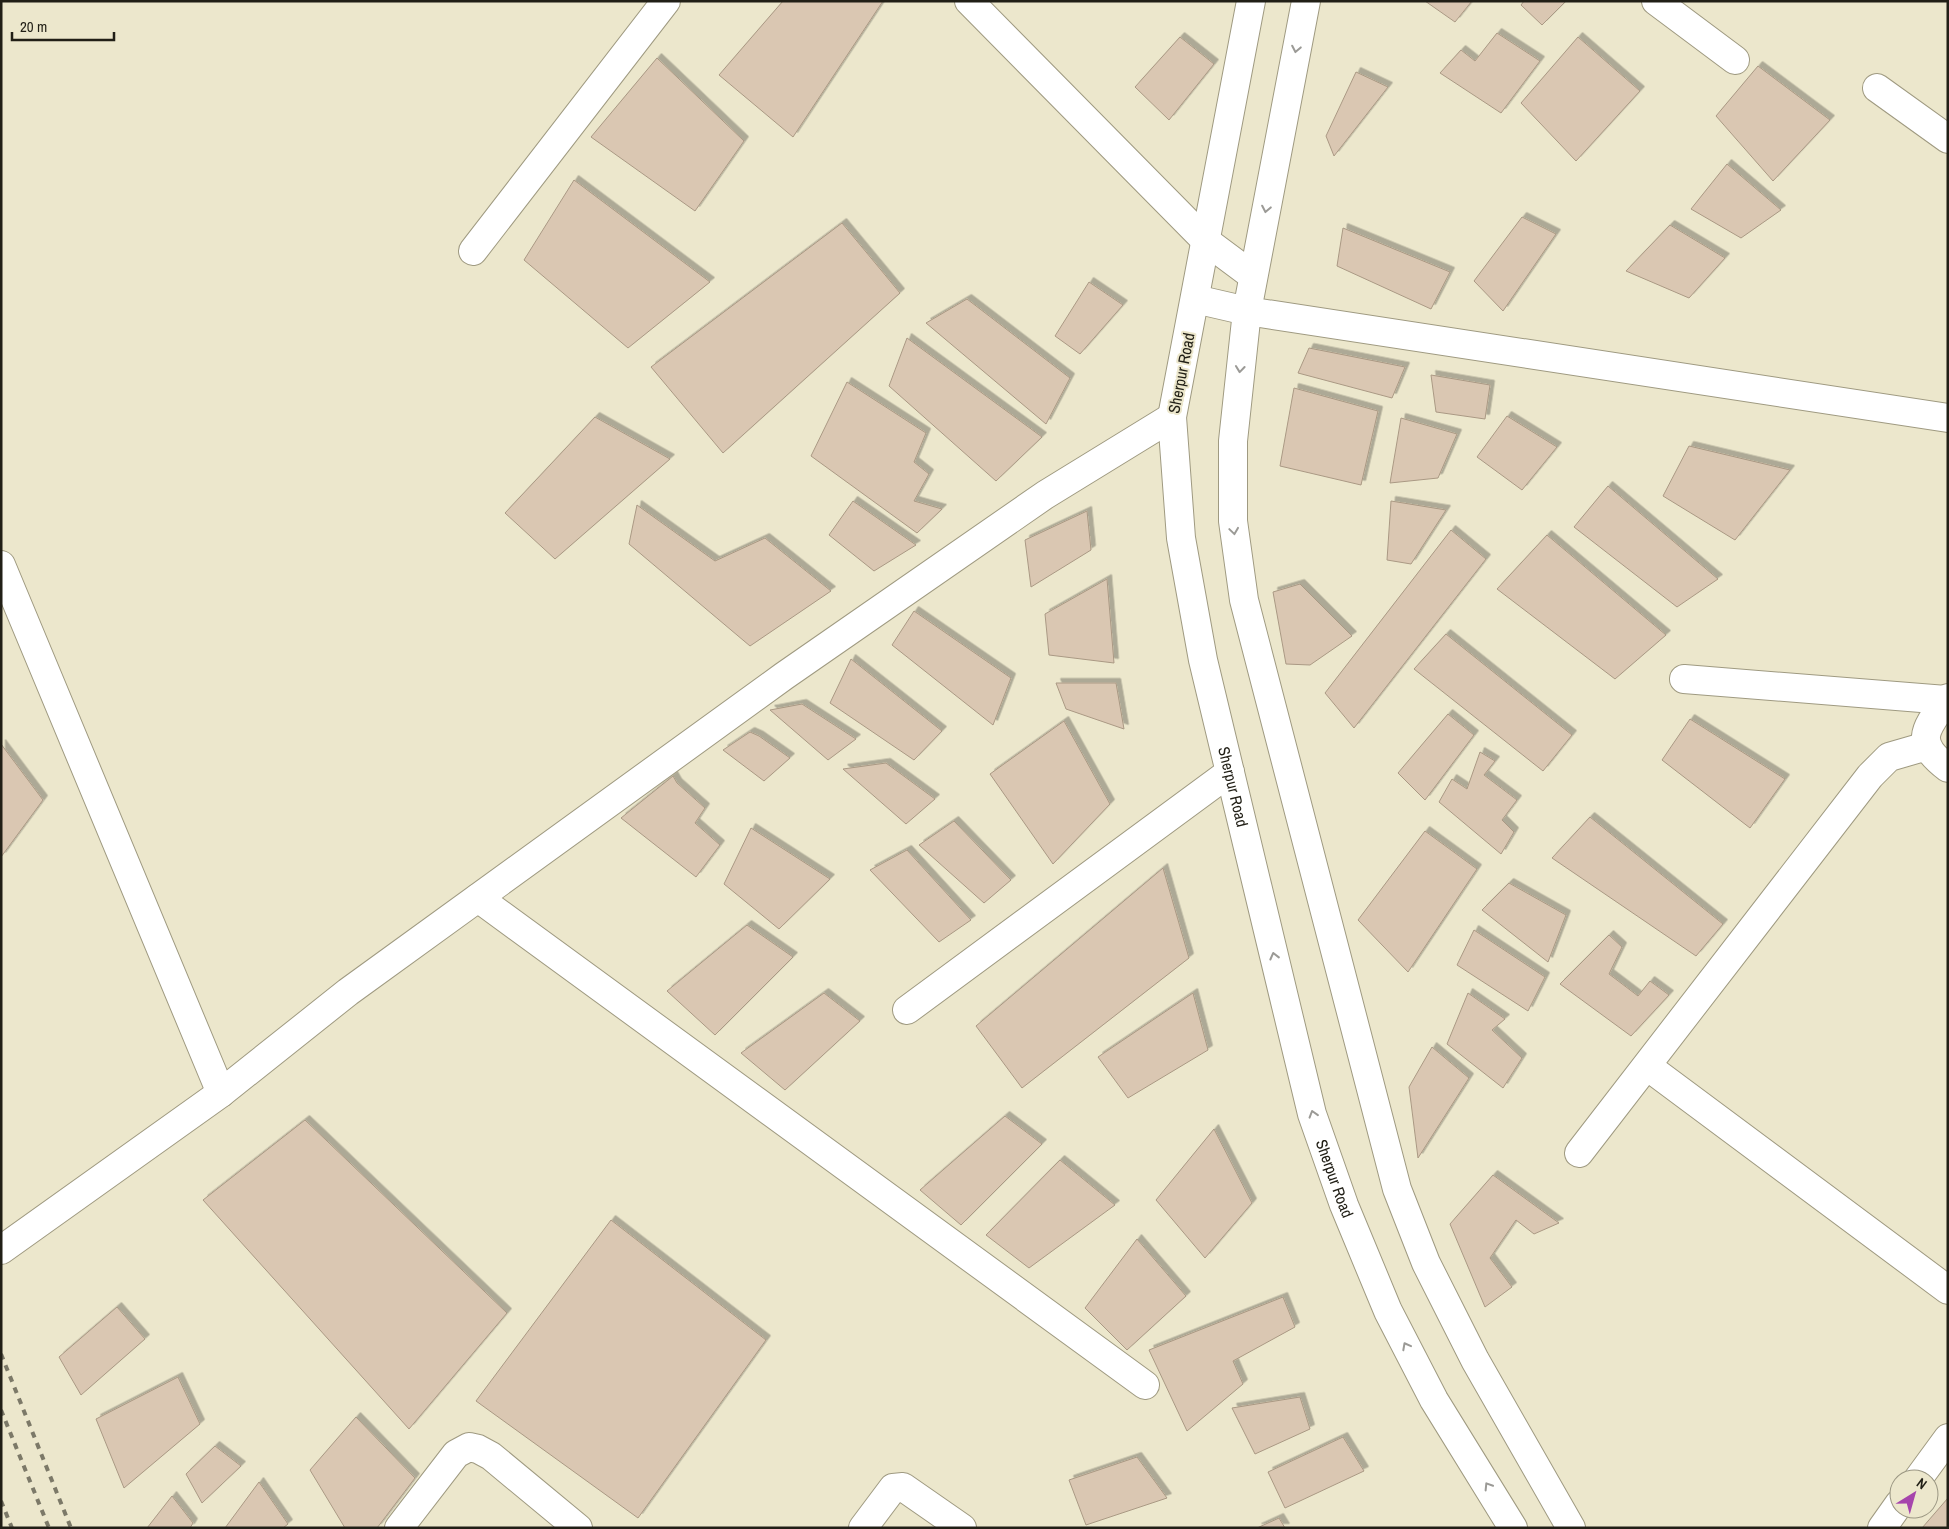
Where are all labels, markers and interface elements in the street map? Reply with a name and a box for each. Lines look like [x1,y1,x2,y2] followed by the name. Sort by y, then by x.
[12,10,115,42] scale bar
[20,16,47,37] text: 20 m
[1292,45,1302,54] one-way arrow
[1261,204,1271,213] one-way arrow
[1162,331,1200,415] street label: Sherpur Road
[1235,365,1246,373] one-way arrow
[1229,527,1239,535] one-way arrow
[1213,744,1254,829] street label: Sherpur Road
[1269,952,1280,961] one-way arrow
[1309,1111,1319,1119] one-way arrow
[1311,1136,1359,1221] street label: Sherpur Road
[1402,1342,1412,1351] one-way arrow
[1889,1469,1939,1519] north arrow
[1913,1474,1931,1493] text: N
[1484,1483,1494,1492] one-way arrow

